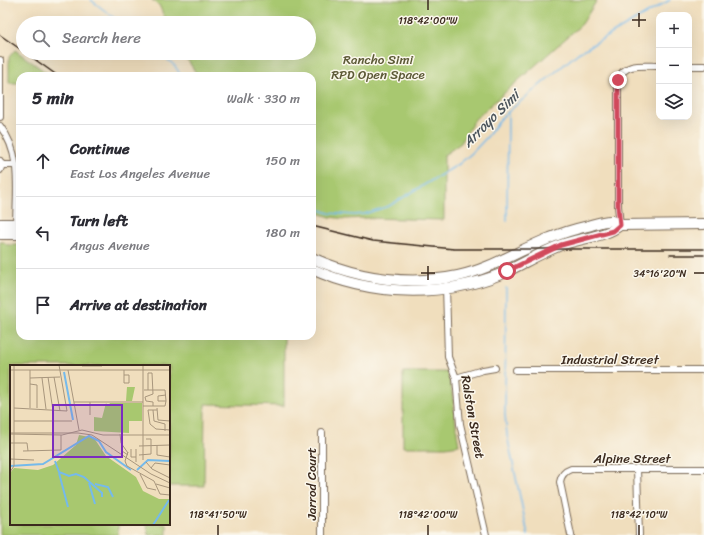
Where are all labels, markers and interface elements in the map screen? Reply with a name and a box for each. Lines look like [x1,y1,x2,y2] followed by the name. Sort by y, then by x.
[398,12,458,30] text: 118°42'00"W
[656,12,692,120] map controls
[656,12,692,48] button: +
[16,16,316,60] search box
[62,25,141,51] text: Search here
[30,27,52,49] icon: search
[331,48,425,86] park label: Rancho Simi RPD Open Space
[656,48,692,84] button: −
[609,71,627,89] route end
[456,82,528,154] water label: Arroyo Simi
[32,83,74,113] text: 5 min
[656,84,692,120] button: layers
[227,87,300,110] text: Walk · 330 m
[70,136,130,162] text: Continue
[265,149,300,172] text: 150 m
[32,150,54,172] icon: ahead
[70,162,210,185] text: East Los Angeles Avenue
[70,208,128,234] text: Turn left
[265,221,300,244] text: 180 m
[32,222,54,244] icon: left
[70,234,150,257] text: Angus Avenue
[498,262,516,280] route start
[634,265,687,283] text: 34°16'20"N
[70,292,207,318] text: Arrive at destination
[32,294,54,316] icon: arrive
[560,348,659,371] street label: Industrial Street
[10,365,170,525] inset map
[454,374,492,461] street label: Ralston Street
[300,447,323,521] street label: Jarrod Court
[592,447,671,470] street label: Alpine Street
[189,506,247,524] text: 118°41'50"W
[398,506,458,524] text: 118°42'00"W
[610,506,668,524] text: 118°42'10"W

